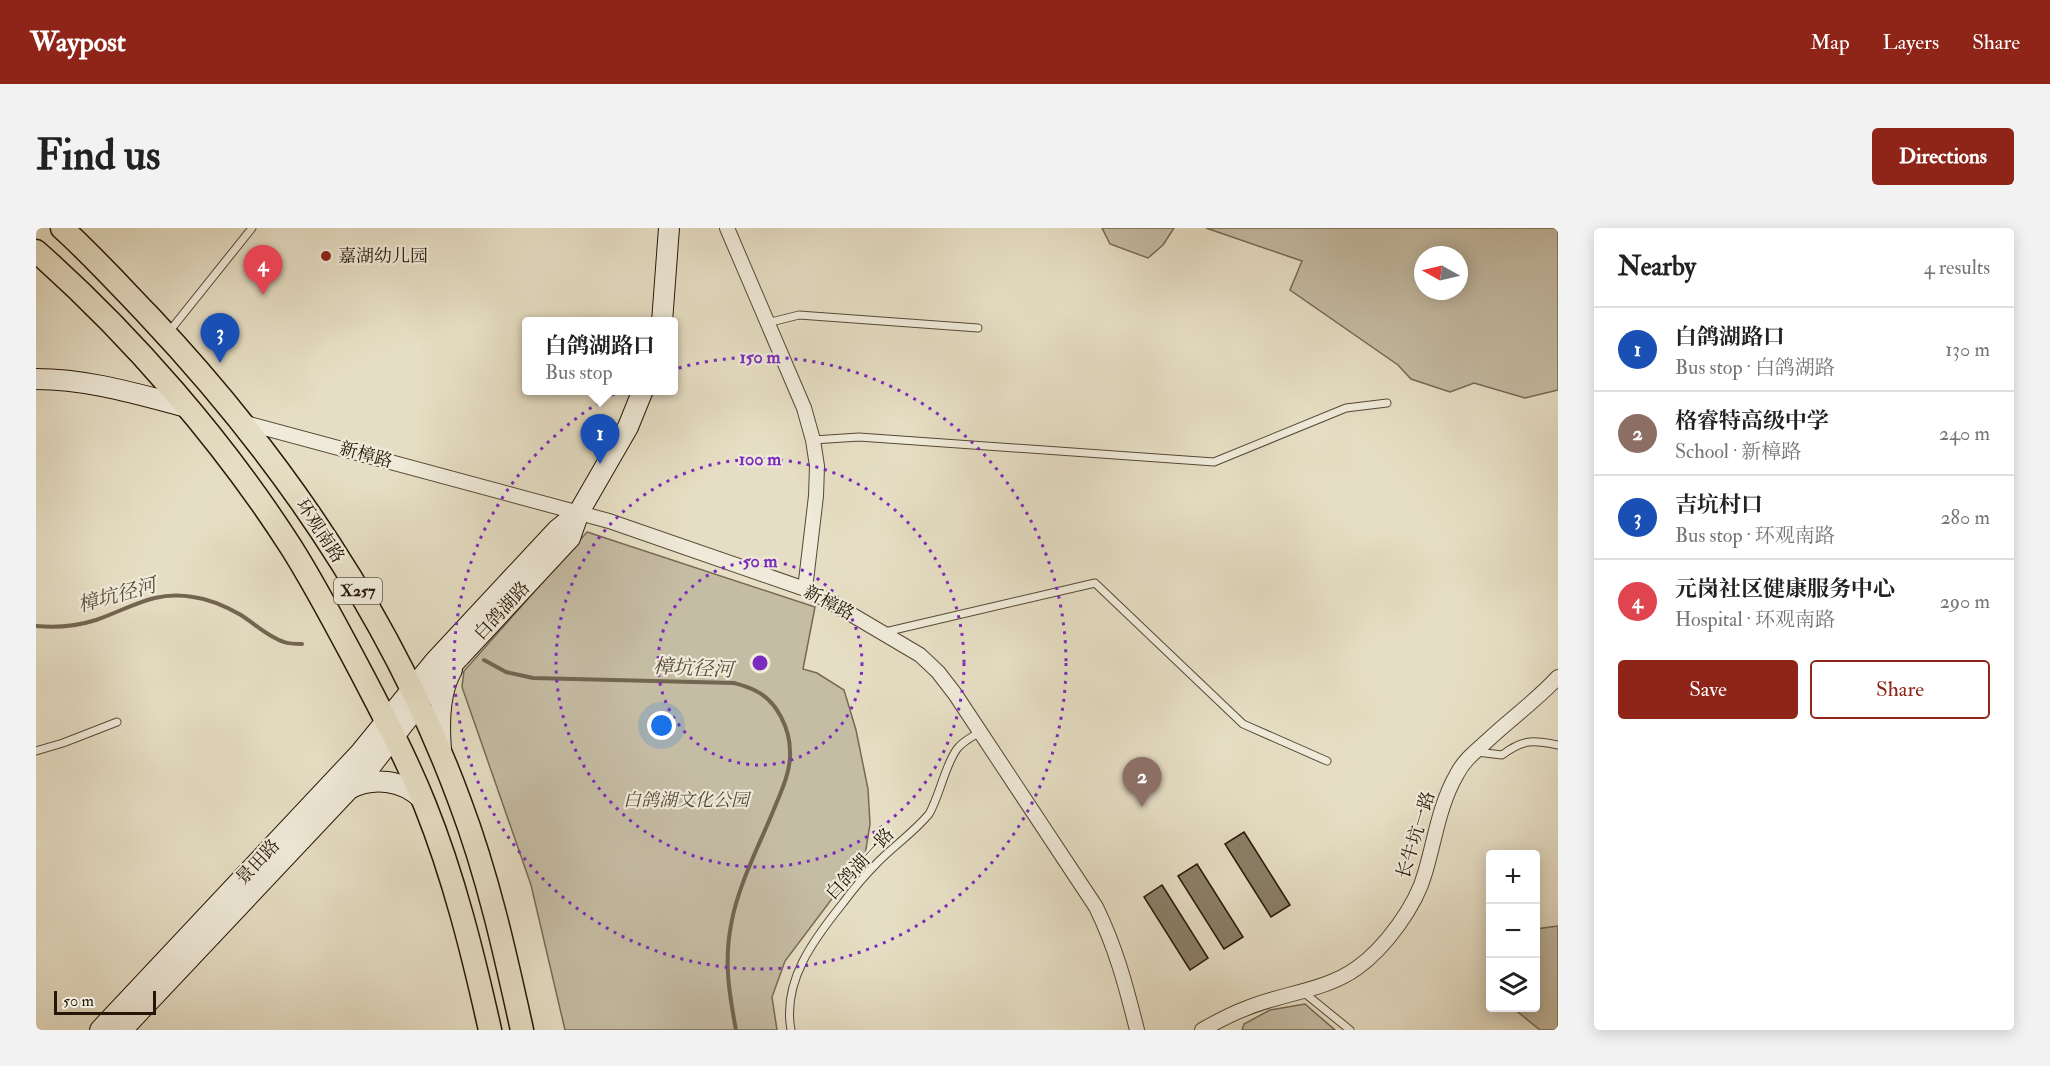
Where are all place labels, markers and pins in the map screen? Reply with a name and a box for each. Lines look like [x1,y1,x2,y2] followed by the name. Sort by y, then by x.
[244,245,282,295] pin: 4
[338,245,428,268] place label: 嘉湖幼儿园
[319,249,333,263] marker: 嘉湖幼儿园
[200,314,240,363] pin: 3
[580,414,620,464] pin: 1
[750,653,770,673] centre of rings
[1122,758,1162,807] pin: 2

